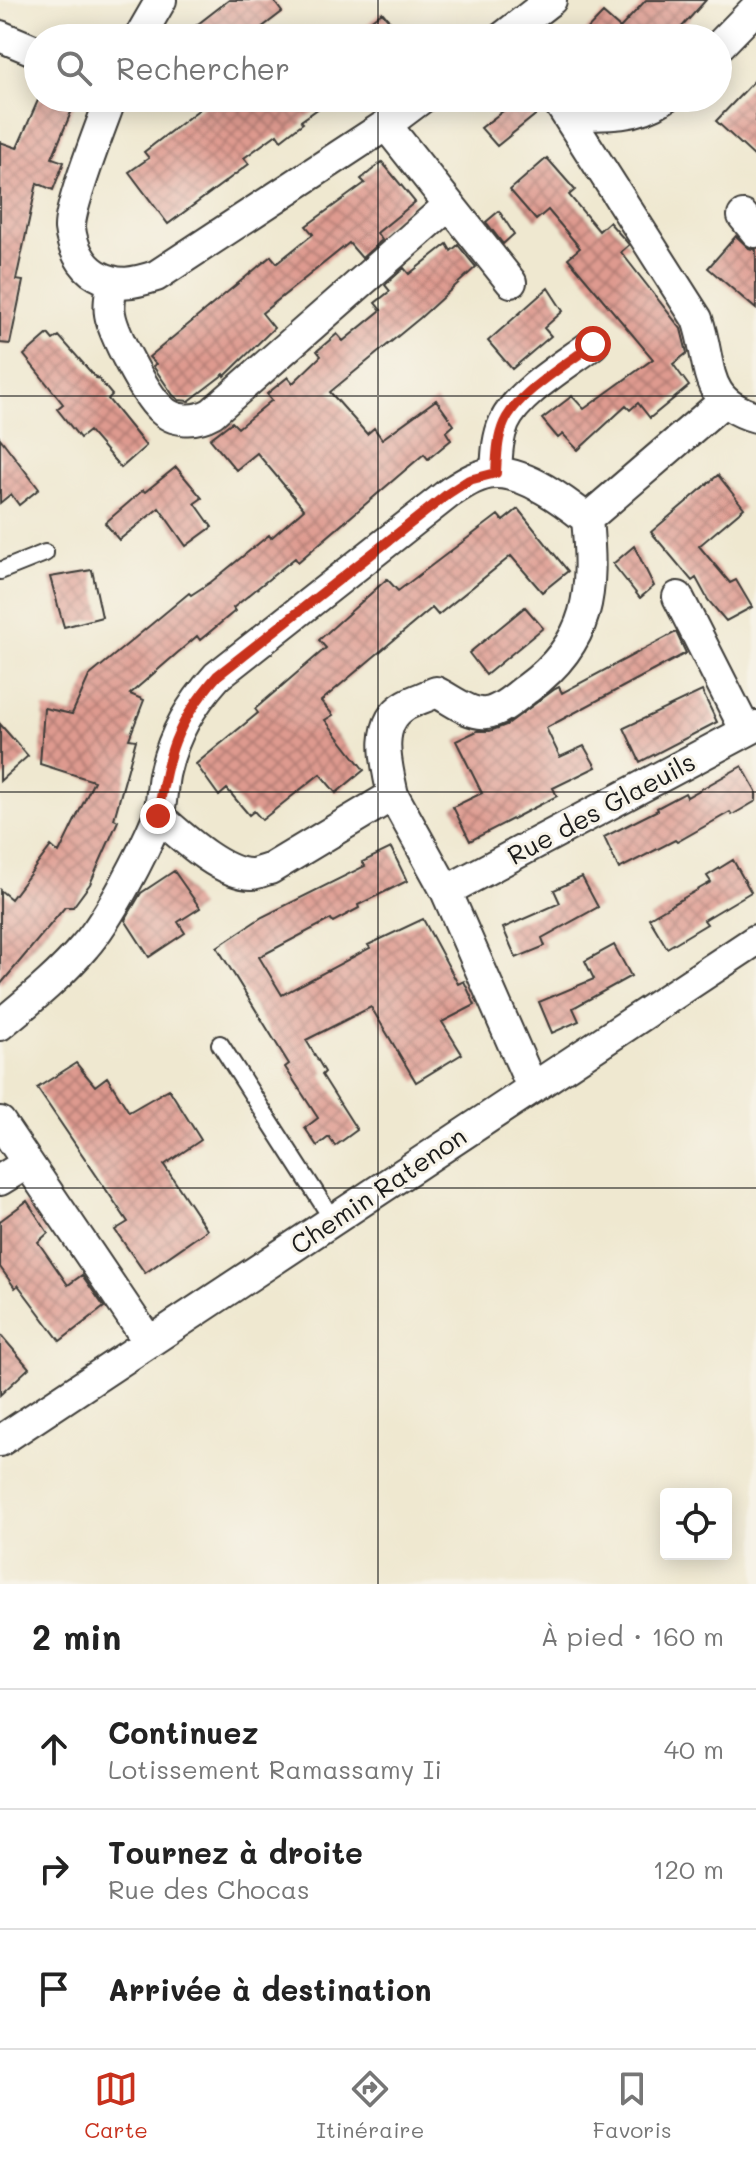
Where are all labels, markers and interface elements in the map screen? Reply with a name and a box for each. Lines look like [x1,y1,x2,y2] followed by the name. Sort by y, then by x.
[24,24,732,112] search box
[52,46,96,90] icon: search
[116,48,290,88] text: Rechercher
[575,326,611,362] route start
[501,744,701,872] street label: Rue des Glaeuils
[140,798,176,834] route end
[283,1118,473,1262] street label: Chemin Ratenon
[660,1488,732,1560] map controls
[660,1488,732,1560] button: locate
[32,1614,121,1659] text: 2 min
[541,1619,724,1653] text: À pied · 160 m
[108,1712,258,1752] text: Continuez
[32,1727,76,1771] icon: ahead
[664,1732,724,1766] text: 40 m
[108,1752,442,1786] text: Lotissement Ramassamy Ii
[108,1832,363,1872] text: Tournez à droite
[32,1847,76,1891] icon: right
[653,1852,724,1886] text: 120 m
[108,1872,310,1906] text: Rue des Chocas
[32,1967,76,2011] icon: arrive
[108,1969,431,2009] text: Arrivée à destination
[84,2067,148,2144] tab: Carte
[316,2067,424,2144] tab: Itinéraire
[593,2067,672,2144] tab: Favoris

